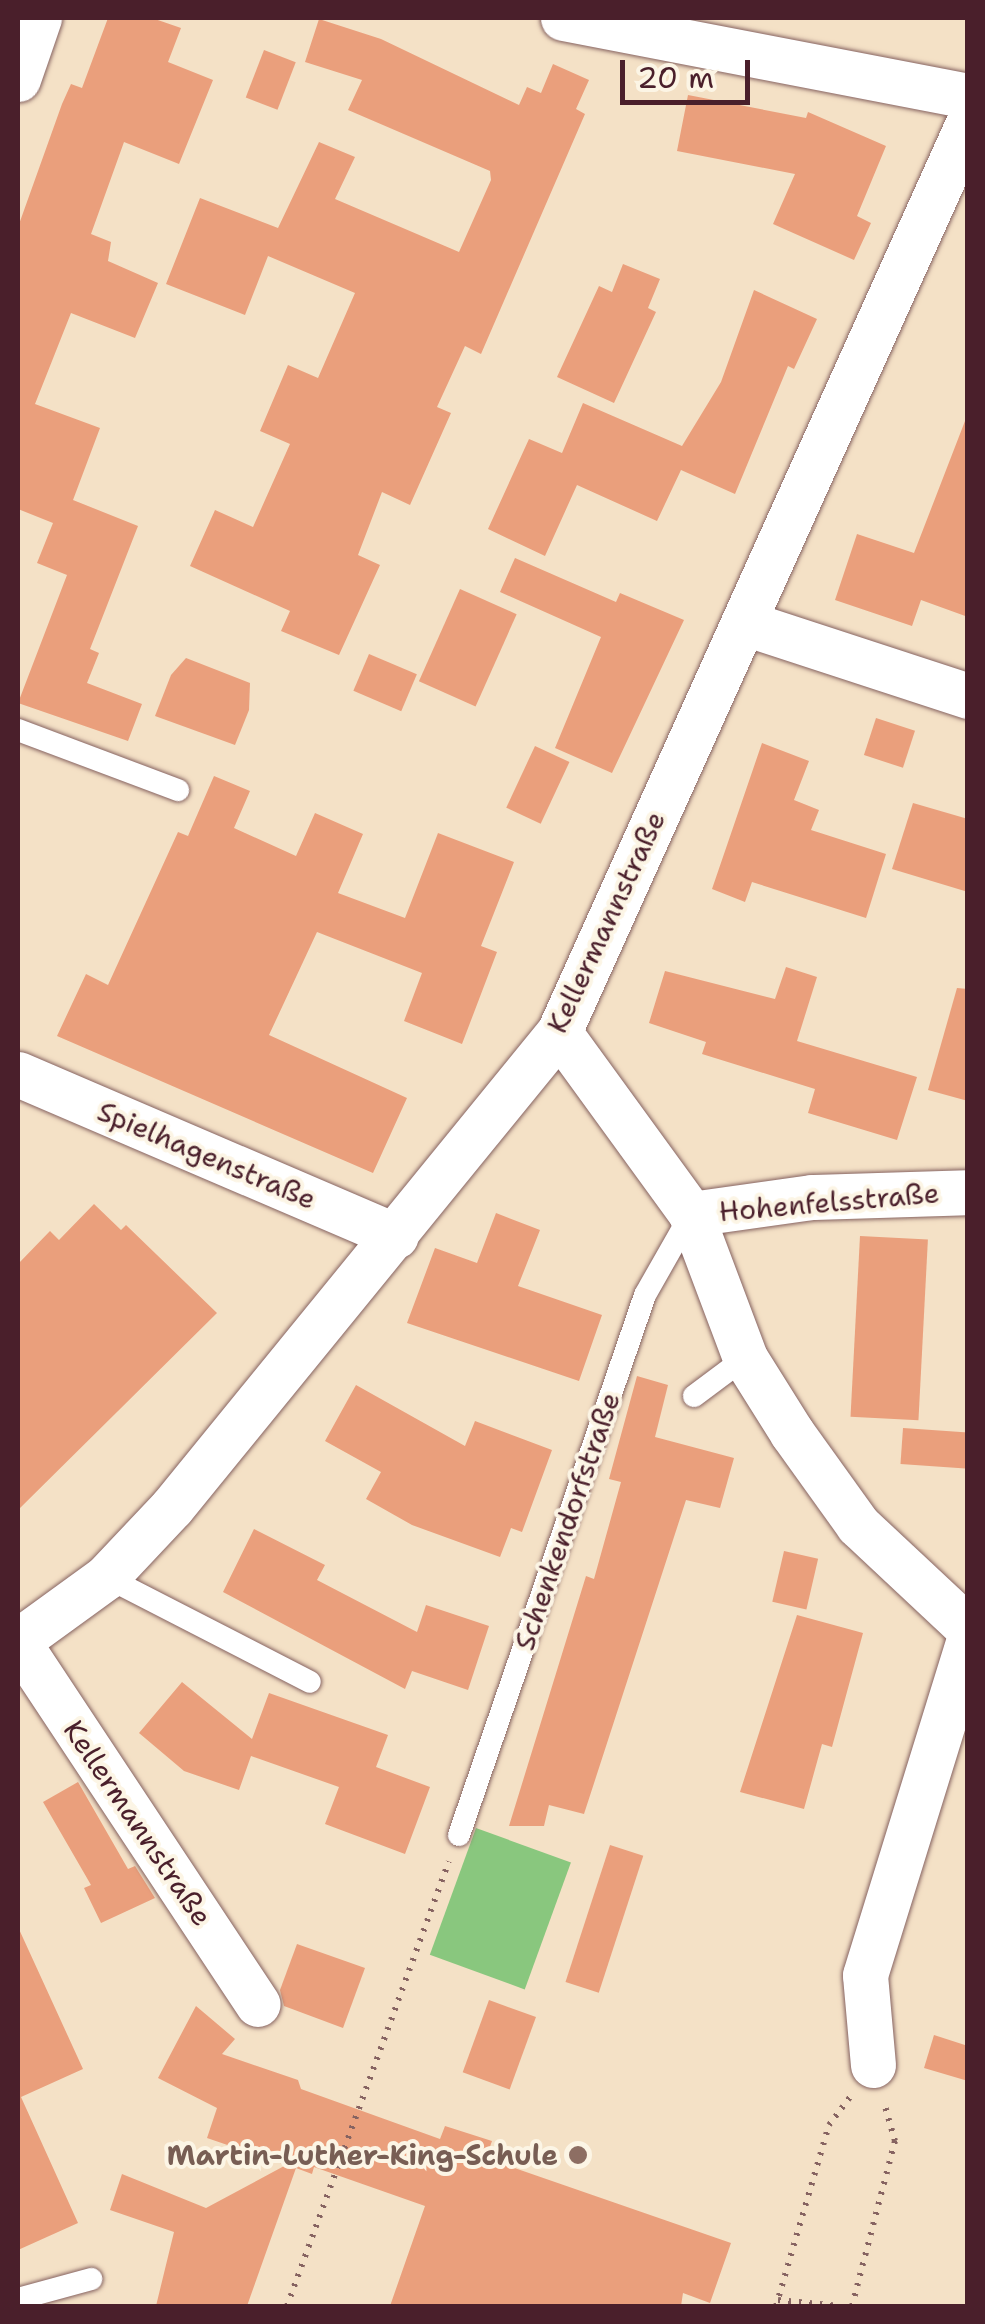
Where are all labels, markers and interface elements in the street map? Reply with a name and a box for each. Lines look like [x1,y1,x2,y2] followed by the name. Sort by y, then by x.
[625,40,755,102] scale bar
[637,57,714,98] text: 20 m
[540,806,672,1038] street label: Kellermannstraße
[93,1094,321,1216] street label: Spielhagenstraße
[717,1176,941,1228] street label: Hohenfelsstraße
[507,1388,627,1654] street label: Schenkendorfstraße
[57,1714,219,1932] street label: Kellermannstraße
[167,2138,558,2172] place label: Martin-Luther-King-Schule
[567,2144,589,2166] marker: Martin-Luther-King-Schule

